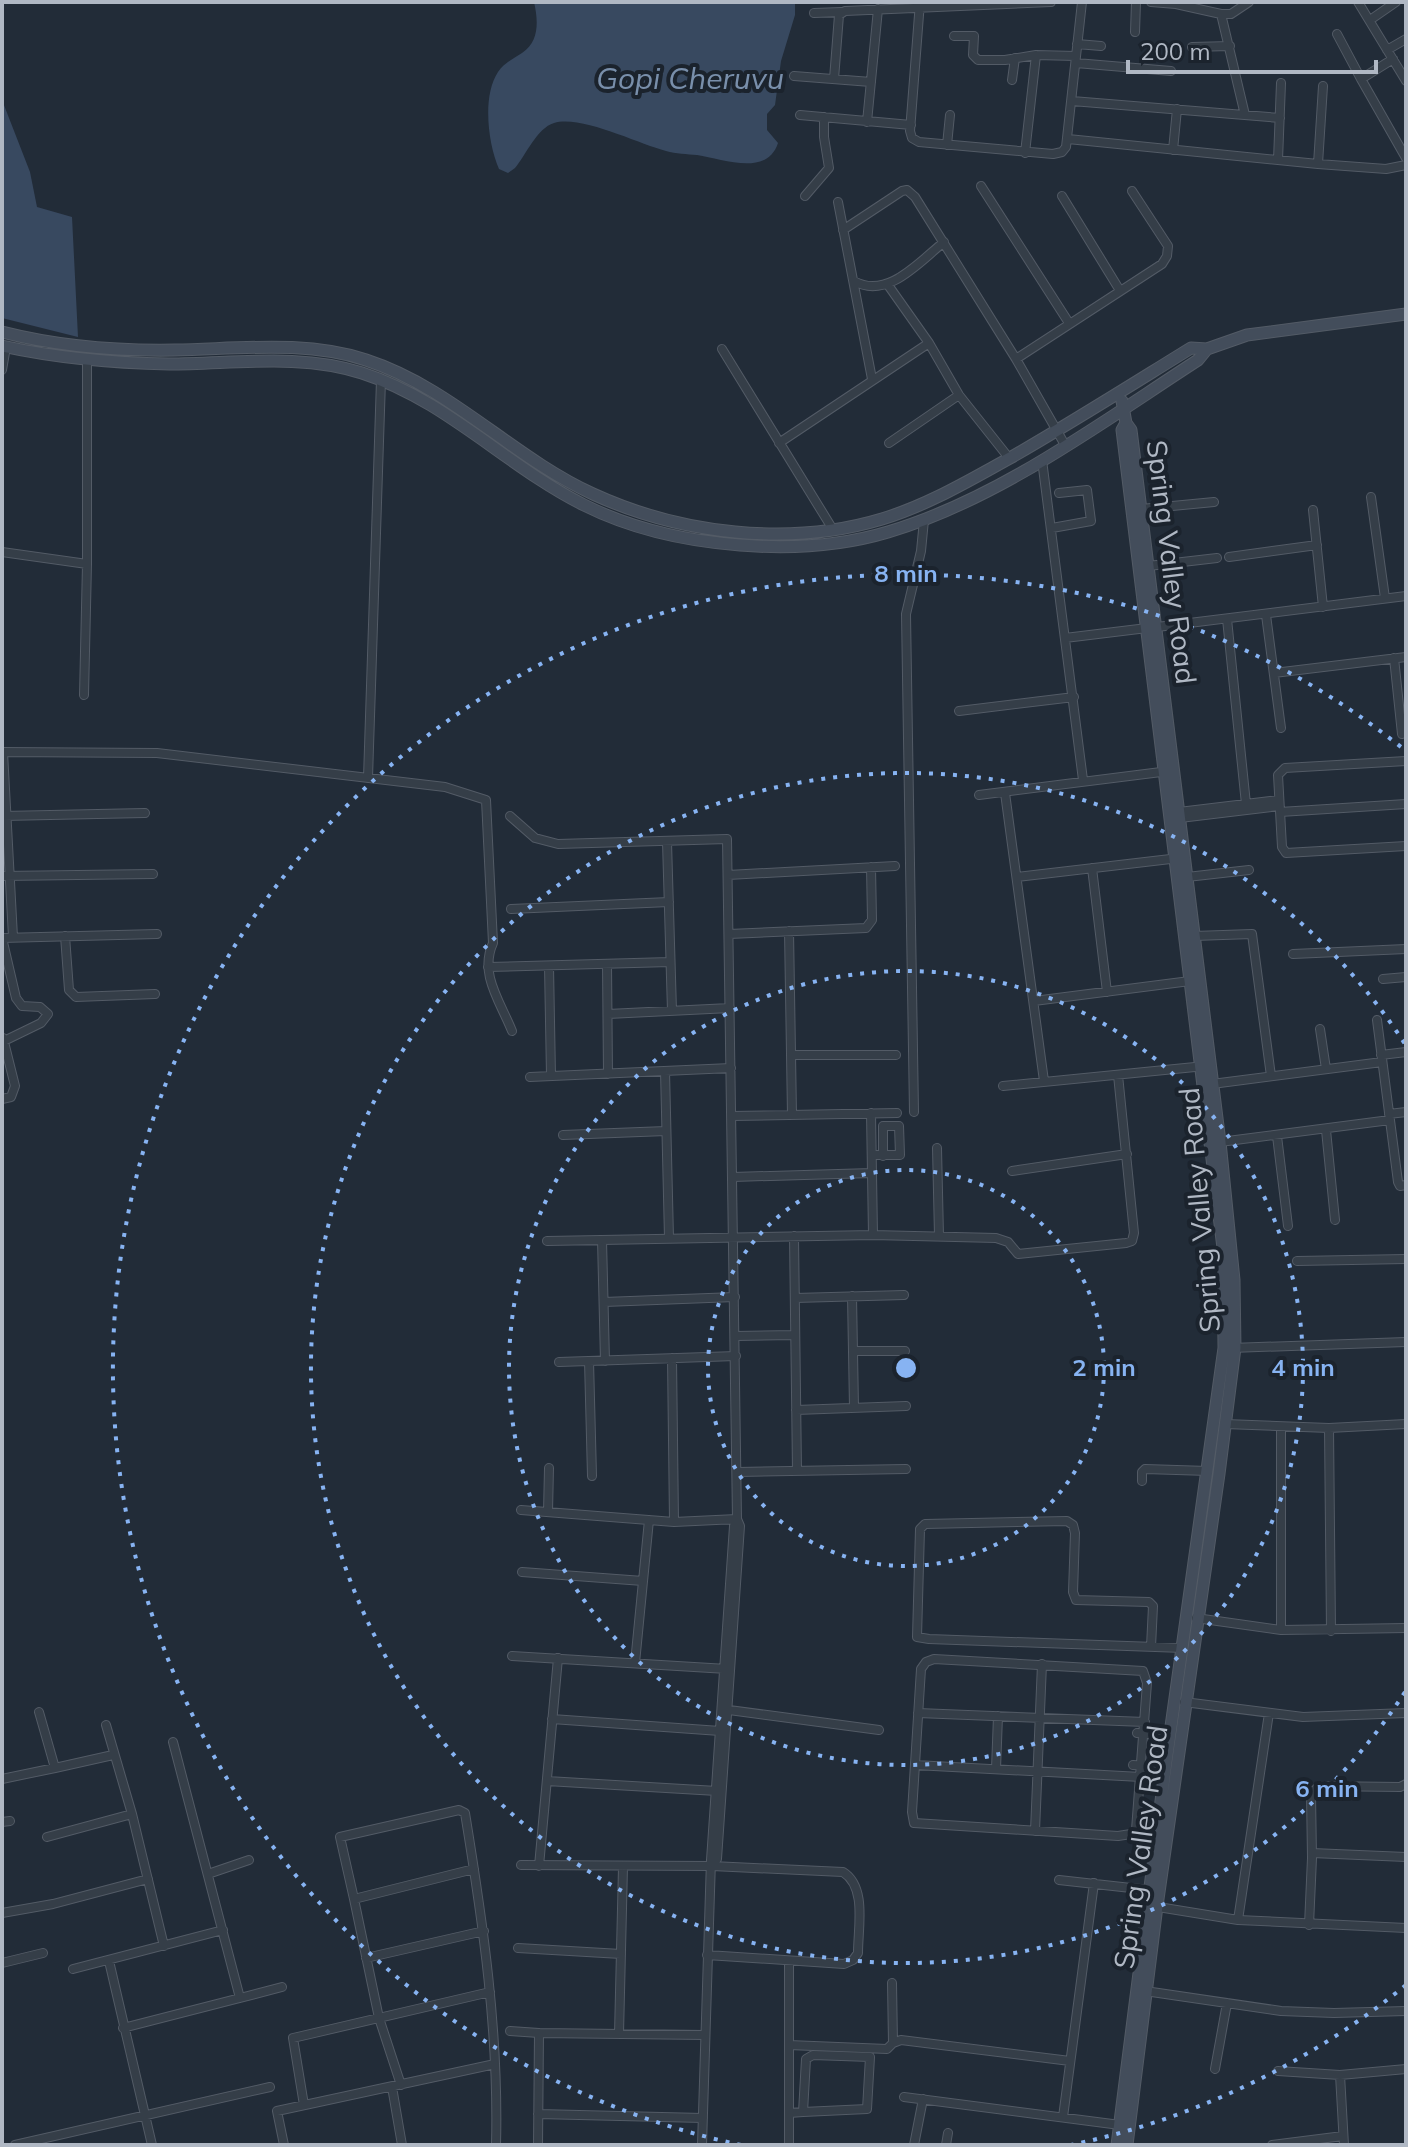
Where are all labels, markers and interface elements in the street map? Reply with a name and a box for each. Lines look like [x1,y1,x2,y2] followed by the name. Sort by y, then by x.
[1128,24,1376,74] scale bar
[1140,36,1211,66] text: 200 m
[596,59,784,97] water label: Gopi Cheruvu
[1140,438,1204,686] street label: Spring Valley Road
[874,558,938,588] text: 8 min
[1171,1086,1227,1334] street label: Spring Valley Road
[1072,1352,1136,1382] text: 2 min
[1271,1352,1335,1382] text: 4 min
[892,1354,920,1382] centre of rings
[1106,1723,1174,1971] street label: Spring Valley Road
[1295,1773,1359,1803] text: 6 min

